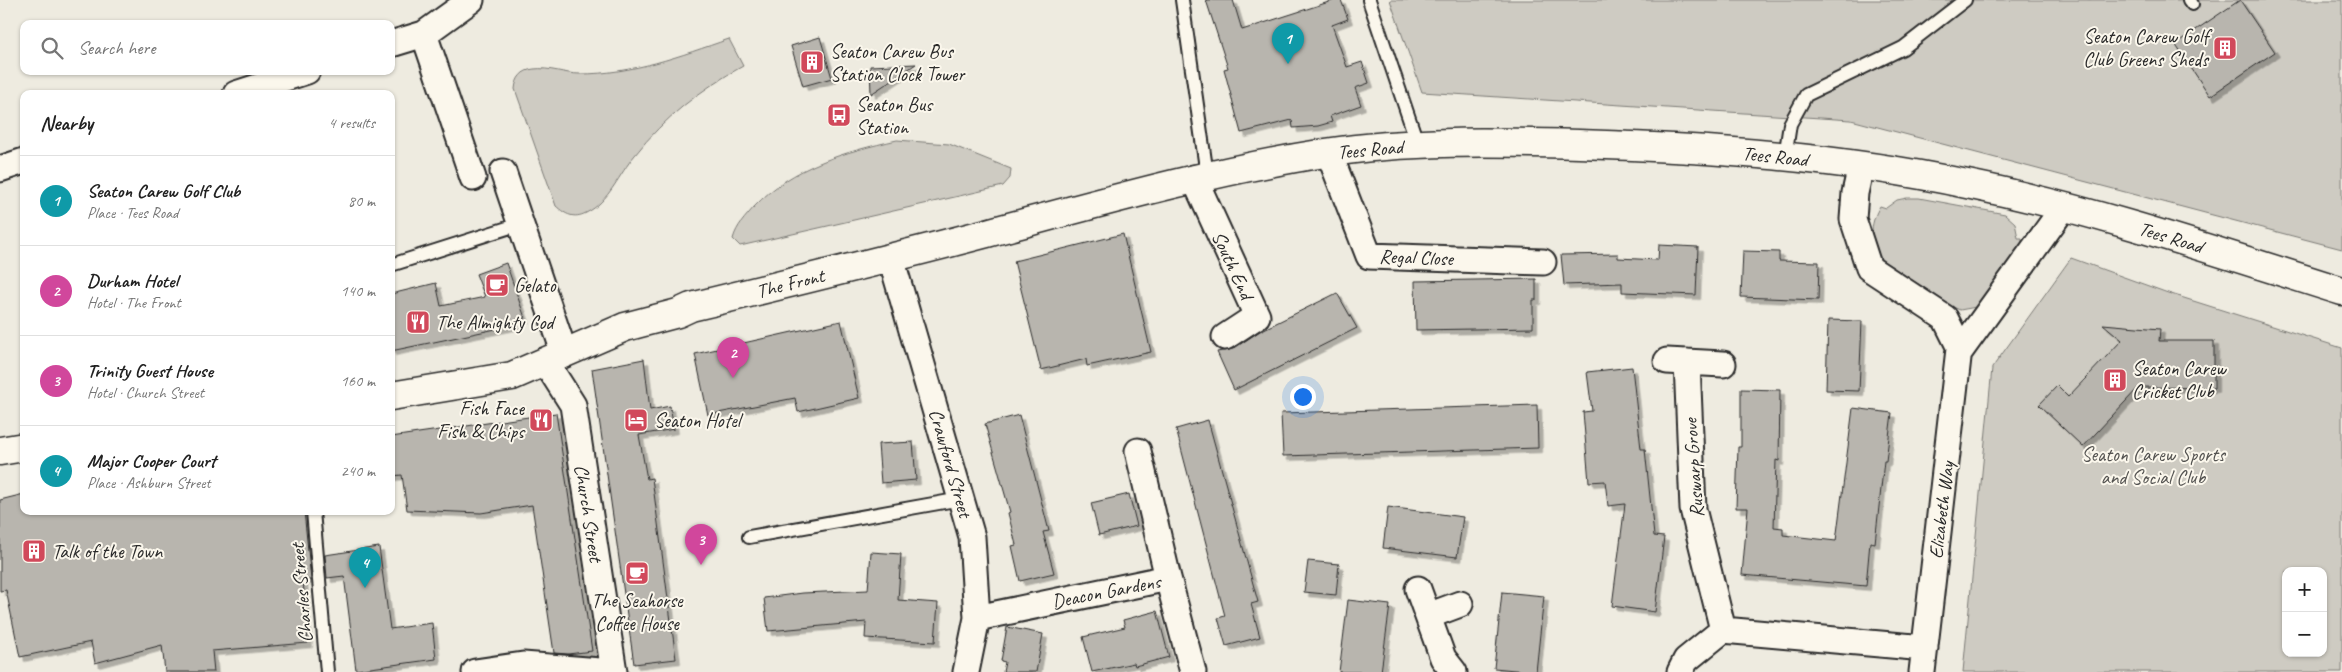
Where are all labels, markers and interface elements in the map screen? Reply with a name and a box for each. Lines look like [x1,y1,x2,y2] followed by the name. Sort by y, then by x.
[20,20,395,75] search box
[1272,23,1304,64] pin: 1
[2083,24,2213,72] place label: Seaton Carew Golf Club Greens Sheds
[38,34,66,62] icon: search
[2212,35,2238,61] building icon: Seaton Carew Golf Club Greens Sheds
[78,36,155,60] text: Search here
[830,39,966,87] place label: Seaton Carew Bus Station Clock Tower
[799,49,825,75] building icon: Seaton Carew Bus Station Clock Tower
[856,92,934,140] place label: Seaton Bus Station
[826,102,852,128] bus stop icon: Seaton Bus Station
[40,110,93,136] text: Nearby
[328,113,375,133] text: 4 results
[1336,134,1407,165] street label: Tees Road
[1741,141,1812,173] street label: Tees Road
[87,179,240,203] text: Seaton Carew Golf Club
[52,191,60,211] text: 1
[348,191,375,211] text: 80 m
[87,203,178,223] text: Place · Tees Road
[2136,216,2209,260] street label: Tees Road
[1206,227,1260,306] street label: South End
[1379,244,1455,271] street label: Regal Close
[754,262,829,304] street label: The Front
[87,269,178,293] text: Durham Hotel
[484,272,510,298] cafe icon: Gelato
[514,273,556,298] place label: Gelato
[52,281,60,301] text: 2
[341,281,375,301] text: 140 m
[87,293,181,313] text: Hotel · The Front
[405,309,431,335] restaurant icon: The Almighty Cod
[436,310,556,335] place label: The Almighty Cod
[717,337,749,378] pin: 2
[2132,356,2227,404] place label: Seaton Carew Cricket Club
[87,359,213,383] text: Trinity Guest House
[2102,367,2128,393] building icon: Seaton Carew Cricket Club
[52,371,60,391] text: 3
[341,371,375,391] text: 160 m
[87,383,204,403] text: Hotel · Church Street
[1290,384,1316,410] your location
[437,396,526,444] place label: Fish Face Fish & Chips
[923,406,979,522] street label: Crawford Street
[528,407,554,433] restaurant icon: Fish Face Fish & Chips
[623,407,649,433] hotel icon: Seaton Hotel
[654,408,744,433] place label: Seaton Hotel
[1677,416,1709,518] street label: Ruswarp Grove
[2081,442,2227,490] park label: Seaton Carew Sports and Social Club
[87,449,216,473] text: Major Cooper Court
[1923,458,1960,560] street label: Elizabeth Way
[52,461,60,481] text: 4
[341,461,375,481] text: 240 m
[568,463,609,566] street label: Church Street
[87,473,211,493] text: Place · Ashburn Street
[685,524,717,565] pin: 3
[21,538,47,564] building icon: Talk of the Town
[52,539,163,564] place label: Talk of the Town
[285,540,318,644] street label: Charles Street
[349,547,381,588] pin: 4
[624,560,650,586] cafe icon: The Seahorse Coffee House
[2282,567,2327,657] map controls
[2282,567,2327,612] button: +
[1050,568,1165,614] street label: Deacon Gardens
[591,588,684,636] place label: The Seahorse Coffee House
[2282,612,2327,657] button: −

